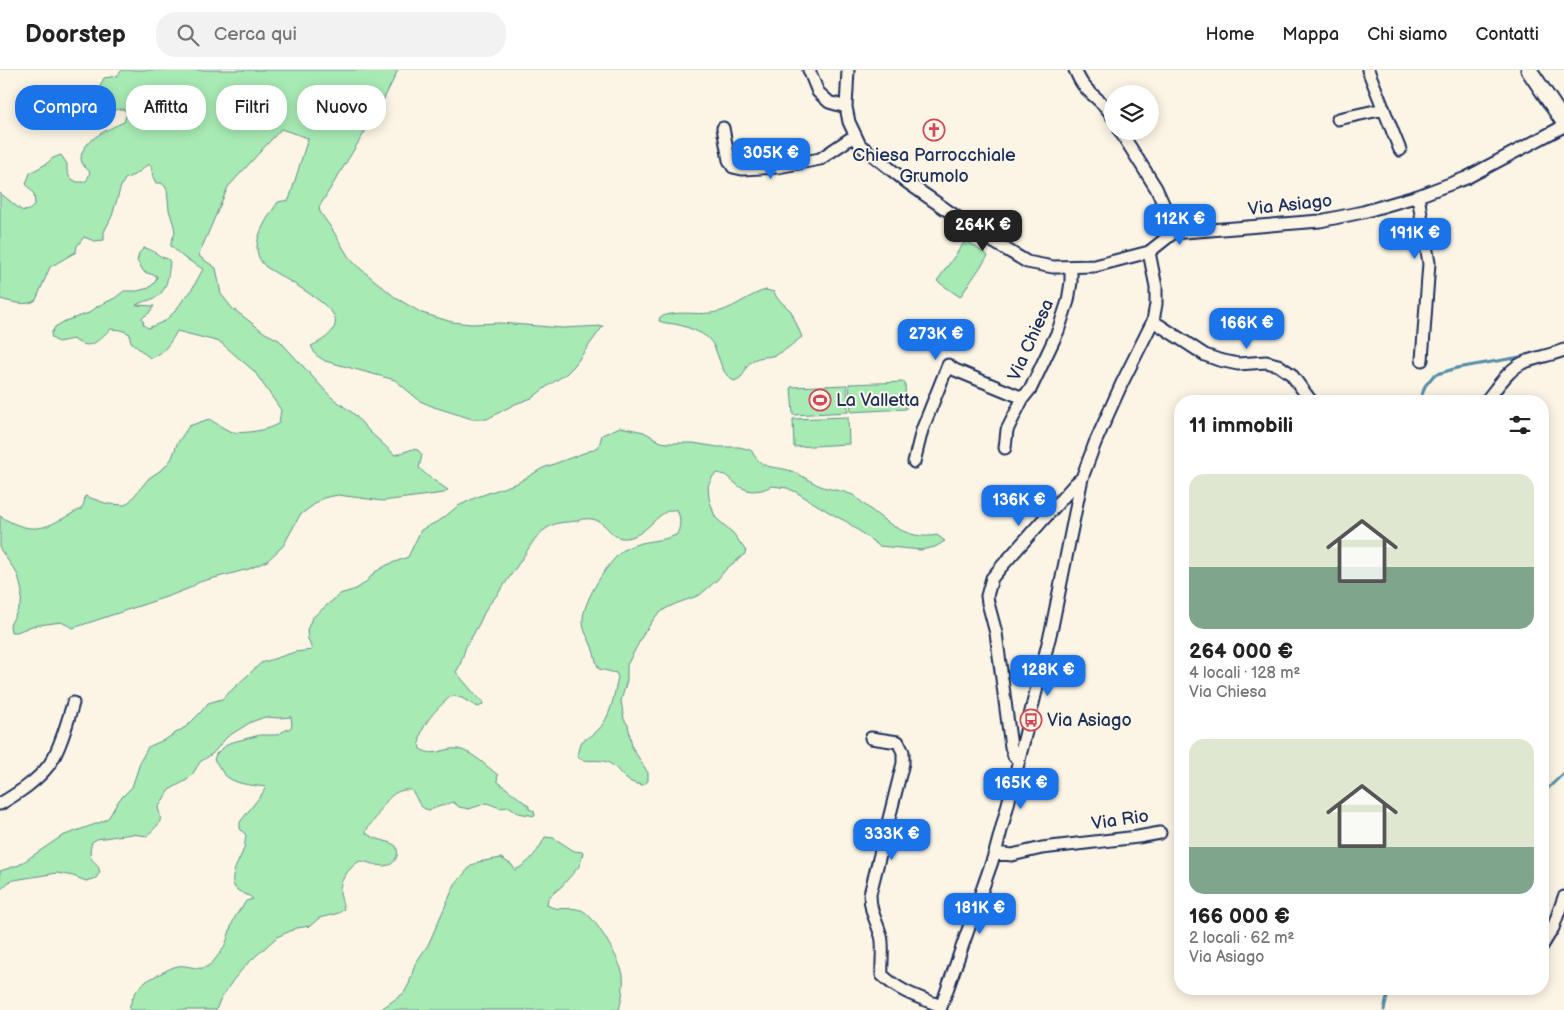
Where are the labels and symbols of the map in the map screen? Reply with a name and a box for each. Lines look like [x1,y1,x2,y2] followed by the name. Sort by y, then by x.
[922,118,946,142] church icon: Chiesa Parrocchiale Grumolo
[730,138,812,180] pin: 305K €
[852,145,1016,187] place label: Chiesa Parrocchiale Grumolo
[1247,190,1333,220] street label: Via Asiago
[1139,204,1221,246] pin: 112K €
[942,210,1024,252] pin: 264K €
[1374,218,1456,260] pin: 191K €
[1004,296,1058,384] street label: Via Chiesa
[1206,308,1288,350] pin: 166K €
[895,318,977,361] pin: 273K €
[808,388,832,412] sports icon: La Valletta
[836,390,920,411] place label: La Valletta
[978,484,1060,527] pin: 136K €
[1007,654,1089,697] pin: 128K €
[1019,708,1043,732] bus stop icon: Via Asiago
[1047,710,1132,731] place label: Via Asiago
[980,768,1062,810] pin: 165K €
[1090,806,1150,834] street label: Via Rio
[851,818,933,861] pin: 333K €
[939,892,1021,935] pin: 181K €

